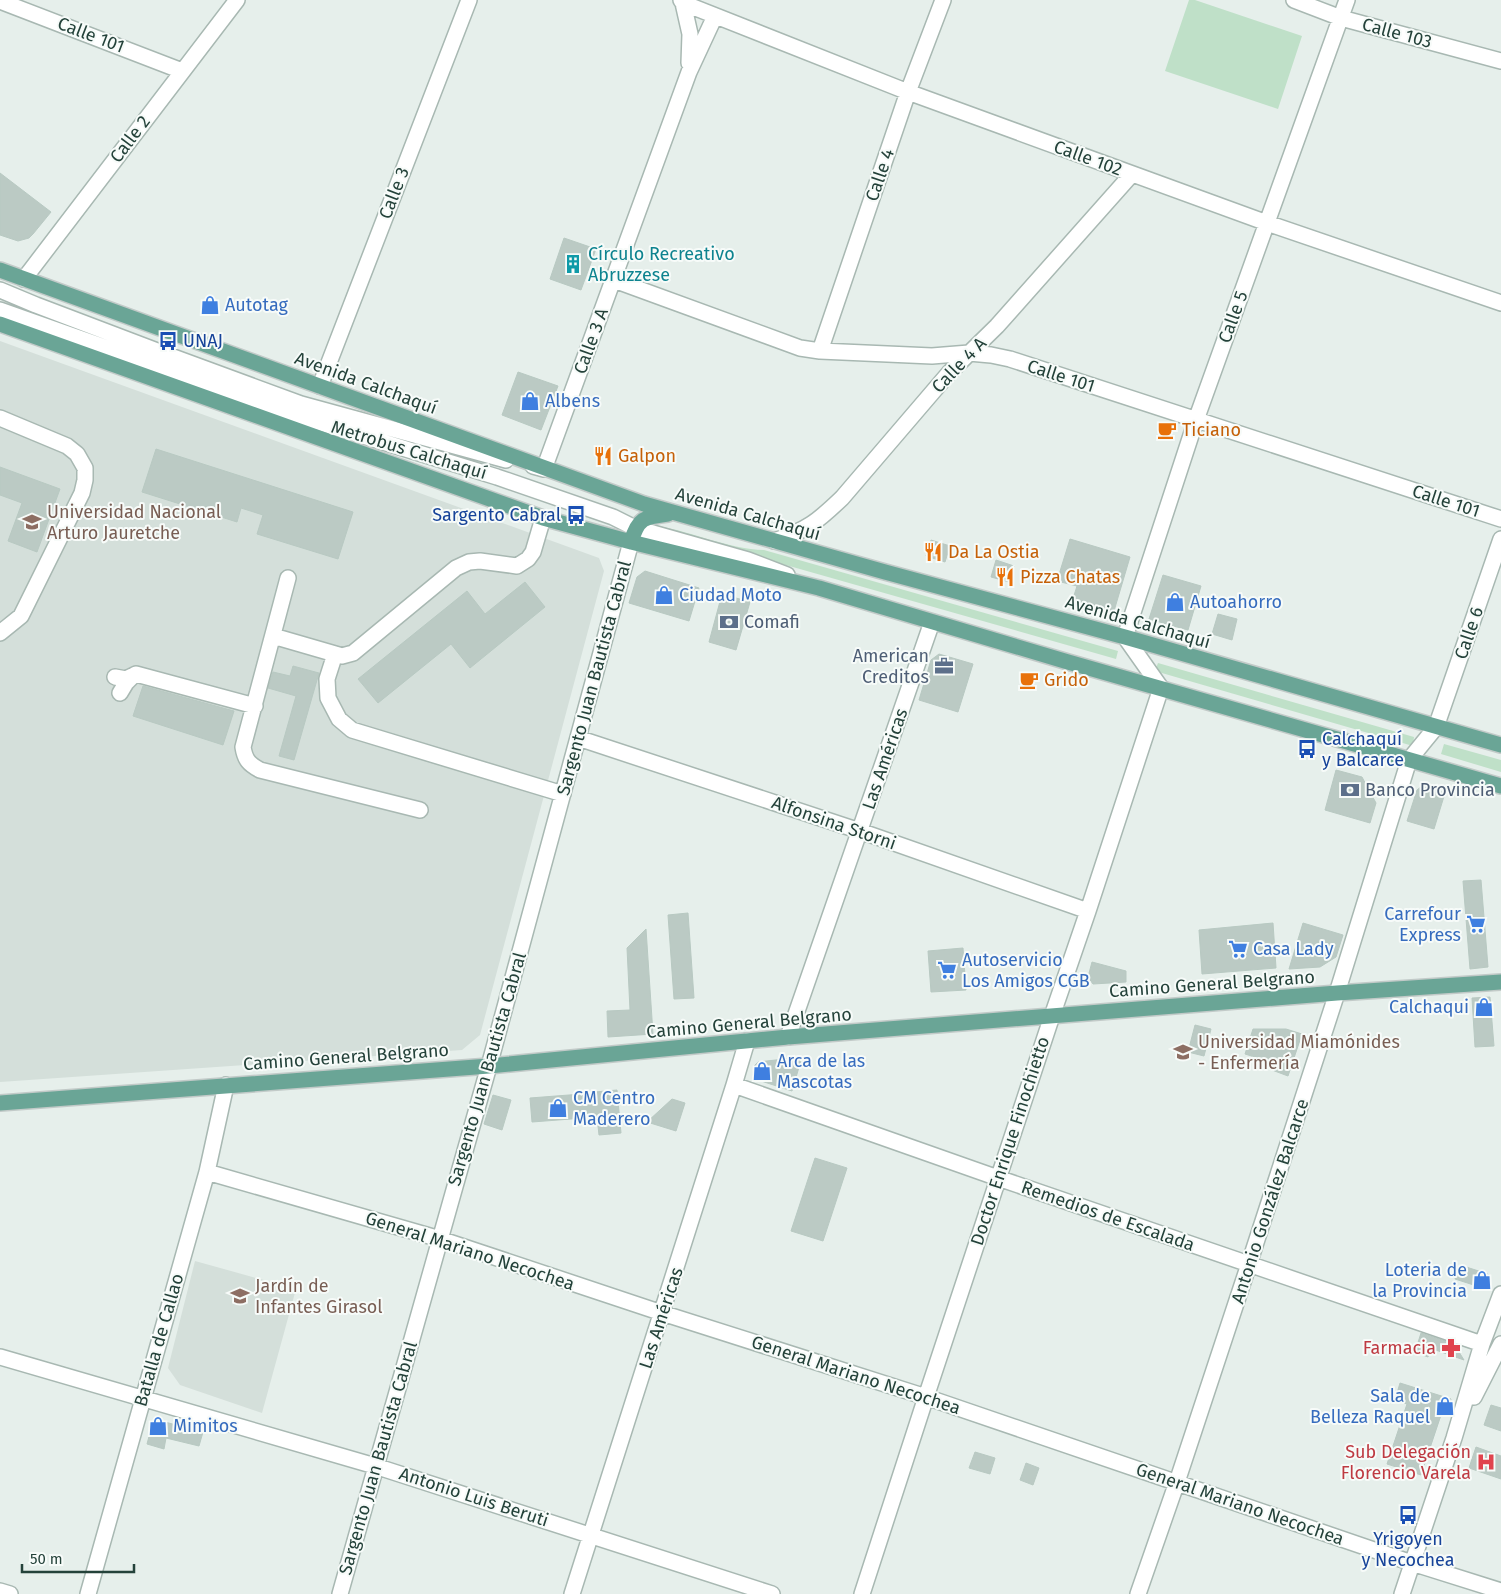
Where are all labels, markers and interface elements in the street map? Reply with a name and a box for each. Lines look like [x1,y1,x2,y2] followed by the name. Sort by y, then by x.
[55,12,127,58] street label: Calle 101
[1360,13,1434,53] street label: Calle 103
[105,111,155,167] street label: Calle 2
[1051,136,1125,181] street label: Calle 102
[861,145,899,204] street label: Calle 4
[374,164,414,222] street label: Calle 3
[588,243,735,286] place label: Círculo Recreativo Abruzzese
[562,253,584,275] building icon: Círculo Recreativo Abruzzese
[1214,288,1252,346] street label: Calle 5
[199,294,221,316] shop icon: Autotag
[225,294,289,316] place label: Autotag
[569,304,613,377] street label: Calle 3 A
[157,330,179,352] bus stop icon: UNAJ
[183,330,223,352] place label: UNAJ
[927,332,991,398] street label: Calle 4 A
[292,347,440,419] street label: Avenida Calchaquí
[1024,355,1098,397] street label: Calle 101
[519,390,541,412] shop icon: Albens
[545,390,600,412] place label: Albens
[329,416,489,484] street label: Metrobus Calchaquí
[1156,419,1178,441] cafe icon: Ticiano
[1182,419,1241,441] place label: Ticiano
[592,445,614,467] restaurant icon: Galpon
[618,445,676,467] place label: Galpon
[1409,480,1483,522] street label: Calle 101
[673,483,823,545] street label: Avenida Calchaquí
[47,501,221,544] place label: Universidad Nacional Arturo Jauretche
[432,504,561,526] place label: Sargento Cabral
[565,504,587,526] bus stop icon: Sargento Cabral
[21,511,43,533] school or university icon: Universidad Nacional Arturo Jauretche
[922,541,944,563] restaurant icon: Da La Ostia
[948,541,1040,563] place label: Da La Ostia
[552,558,636,798] street label: Sargento Juan Bautista Cabral
[994,566,1016,588] restaurant icon: Pizza Chatas
[1020,566,1120,588] place label: Pizza Chatas
[653,584,675,606] shop icon: Ciudad Moto
[679,584,782,606] place label: Ciudad Moto
[1063,591,1213,653] street label: Avenida Calchaquí
[1164,591,1186,613] shop icon: Autoahorro
[1190,591,1282,613] place label: Autoahorro
[1450,604,1488,662] street label: Calle 6
[718,611,740,633] bank icon: Comafi
[744,611,800,633] place label: Comafi
[853,645,929,688] place label: American Creditos
[933,655,955,677] office icon: American Creditos
[1018,669,1040,691] cafe icon: Grido
[1044,669,1089,691] place label: Grido
[857,705,913,813] street label: Las Américas
[1322,728,1404,771] place label: Calchaquí y Balcarce
[1296,738,1318,760] bus stop icon: Calchaquí y Balcarce
[1339,779,1361,801] bank icon: Banco Provincia
[1365,779,1495,801] place label: Banco Provincia
[769,791,899,855] street label: Alfonsina Storni
[1384,903,1461,946] place label: Carrefour Express
[1465,913,1487,935] supermarket icon: Carrefour Express
[1227,938,1249,960] supermarket icon: Casa Lady
[1253,938,1334,960] place label: Casa Lady
[962,949,1090,992] place label: Autoservicio Los Amigos CGB
[443,950,531,1188] street label: Sargento Juan Bautista Cabral
[936,959,958,981] supermarket icon: Autoservicio Los Amigos CGB
[1108,966,1316,1002] street label: Camino General Belgrano
[1389,996,1469,1018] place label: Calchaqui
[1473,996,1495,1018] shop icon: Calchaqui
[645,1003,853,1043] street label: Camino General Belgrano
[1198,1031,1400,1074] place label: Universidad Miamónides - Enfermería
[966,1034,1054,1248] street label: Doctor Enrique Finochietto
[242,1039,450,1075] street label: Camino General Belgrano
[1172,1041,1194,1063] school or university icon: Universidad Miamónides - Enfermería
[777,1050,865,1093] place label: Arca de las Mascotas
[751,1060,773,1082] shop icon: Arca de las Mascotas
[573,1087,655,1130] place label: CM Centro Maderero
[1226,1096,1314,1306] street label: Antonio González Balcarce
[547,1097,569,1119] shop icon: CM Centro Maderero
[1018,1176,1198,1256] street label: Remedios de Escalada
[363,1207,577,1295] street label: General Mariano Necochea
[1372,1259,1467,1302] place label: Loteria de la Provincia
[634,1264,688,1372] street label: Las Américas
[1471,1269,1493,1291] shop icon: Loteria de la Provincia
[129,1271,189,1409] street label: Batalla de Callao
[255,1275,383,1318] place label: Jardín de Infantes Girasol
[229,1285,251,1307] school or university icon: Jardín de Infantes Girasol
[749,1331,963,1419] street label: General Mariano Necochea
[1363,1337,1436,1359] place label: Farmacia
[1440,1337,1462,1359] pharmacy icon: Farmacia
[334,1339,422,1577] street label: Sargento Juan Bautista Cabral
[1310,1385,1430,1428] place label: Sala de Belleza Raquel
[1434,1395,1456,1417] shop icon: Sala de Belleza Raquel
[147,1415,169,1437] shop icon: Mimitos
[173,1415,238,1437] place label: Mimitos
[1341,1441,1471,1484] place label: Sub Delegación Florencio Varela
[1475,1451,1497,1473] hospital icon: Sub Delegación Florencio Varela
[1133,1458,1347,1550] street label: General Mariano Necochea
[397,1462,551,1532] street label: Antonio Luis Beruti
[1397,1504,1419,1526] bus stop icon: Yrigoyen y Necochea
[1361,1528,1455,1571] place label: Yrigoyen y Necochea
[22,1542,135,1574] scale bar
[30,1550,63,1568] text: 50 m

